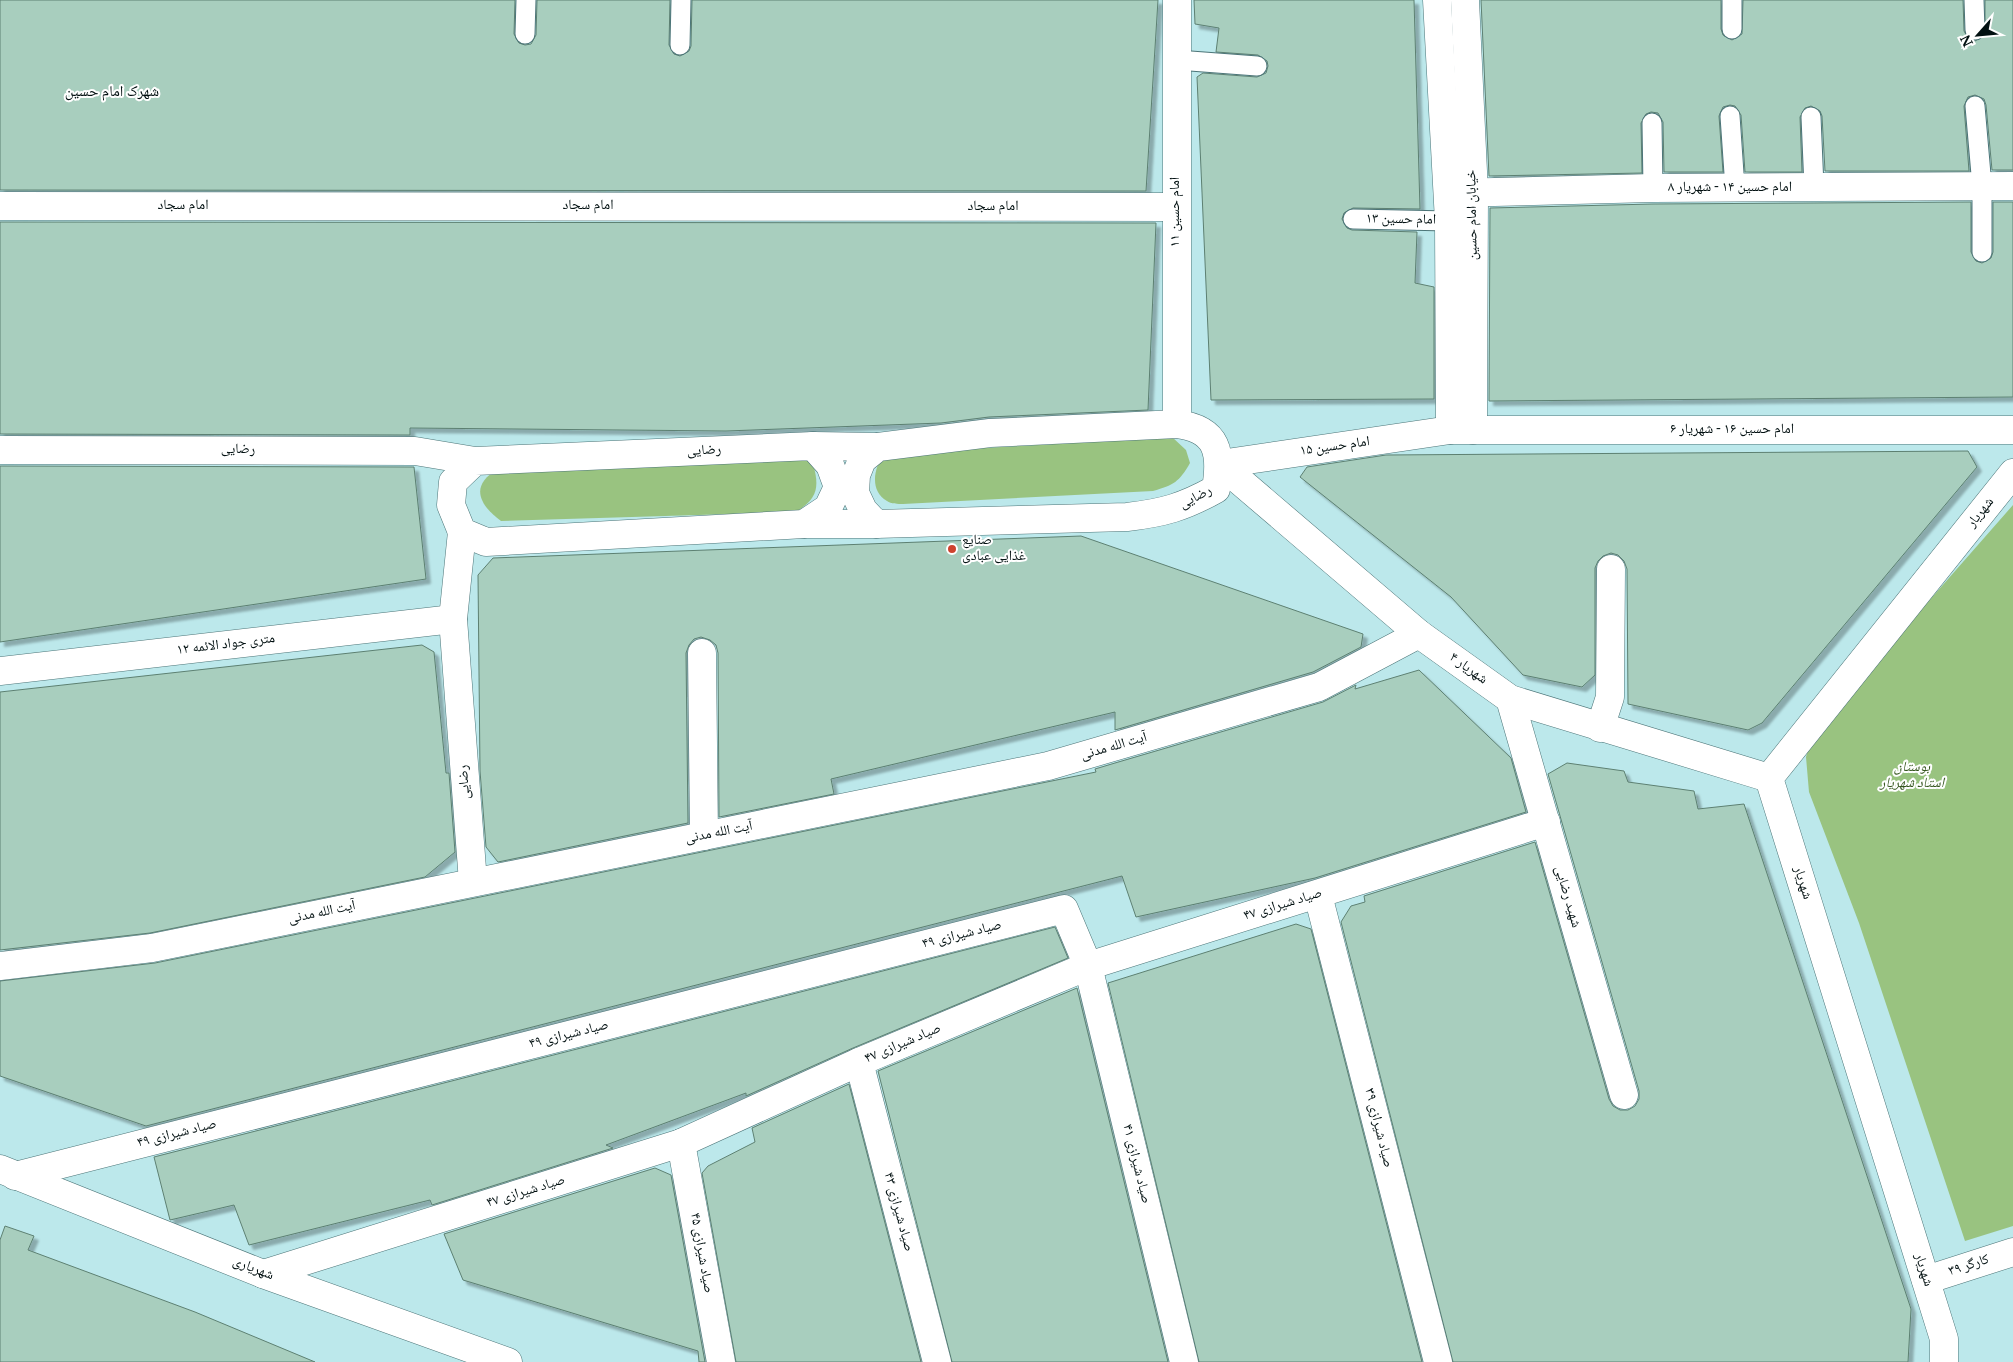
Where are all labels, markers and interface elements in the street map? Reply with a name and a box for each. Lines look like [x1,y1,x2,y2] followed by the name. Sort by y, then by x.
[1953,10,2003,60] north arrow
[1955,30,1981,50] text: N
[65,80,159,106] district label: شهرک امام حسین
[1460,169,1486,261] street label: خیابان امام حسین
[1668,176,1792,200] street label: امام حسین ۱۴ - شهریار ۸
[1164,177,1188,247] street label: امام حسین ۱۱
[157,194,209,218] street label: امام سجاد
[562,194,614,218] street label: امام سجاد
[967,195,1019,219] street label: امام سجاد
[1366,207,1436,233] street label: امام حسین ۱۳
[1670,418,1794,442] street label: امام حسین ۱۶ - شهریار ۶
[1299,430,1371,464] street label: امام حسین ۱۵
[221,438,255,462] street label: رضایی
[686,438,722,464] street label: رضایی
[1175,480,1217,516] street label: رضایی
[1960,492,2001,535] street label: شهریار
[962,529,1026,569] place label: صنایع غذایی عبادی
[946,543,958,555] marker: صنایع غذایی عبادی
[176,627,276,663] street label: ۱۲ متری جواد الائمه
[1443,647,1493,691] street label: شهریار ۴
[1078,726,1151,768] street label: آیت الله مدنی
[1879,756,1946,796] park label: بوستان استاد شهریار
[452,764,478,800] street label: رضایی
[683,815,755,851] street label: آیت الله مدنی
[1785,862,1818,903] street label: شهریار
[1547,863,1587,931] street label: شهید رضایی
[1241,882,1325,928] street label: صیاد شیرازی ۴۷
[286,894,358,932] street label: آیت الله مدنی
[920,914,1004,956] street label: صیاد شیرازی ۴۹
[527,1014,611,1056] street label: صیاد شیرازی ۴۹
[861,1017,945,1071] street label: صیاد شیرازی ۴۷
[1357,1086,1399,1170] street label: صیاد شیرازی ۳۹
[135,1113,219,1155] street label: صیاد شیرازی ۴۹
[1115,1122,1157,1206] street label: صیاد شیرازی ۴۱
[484,1169,568,1215] street label: صیاد شیرازی ۴۷
[876,1170,920,1254] street label: صیاد شیرازی ۴۳
[682,1211,720,1295] street label: صیاد شیرازی ۴۵
[1945,1248,1993,1284] street label: کارگر ۳۹
[1906,1249,1939,1290] street label: شهریار
[229,1250,277,1288] street label: شهریاری

